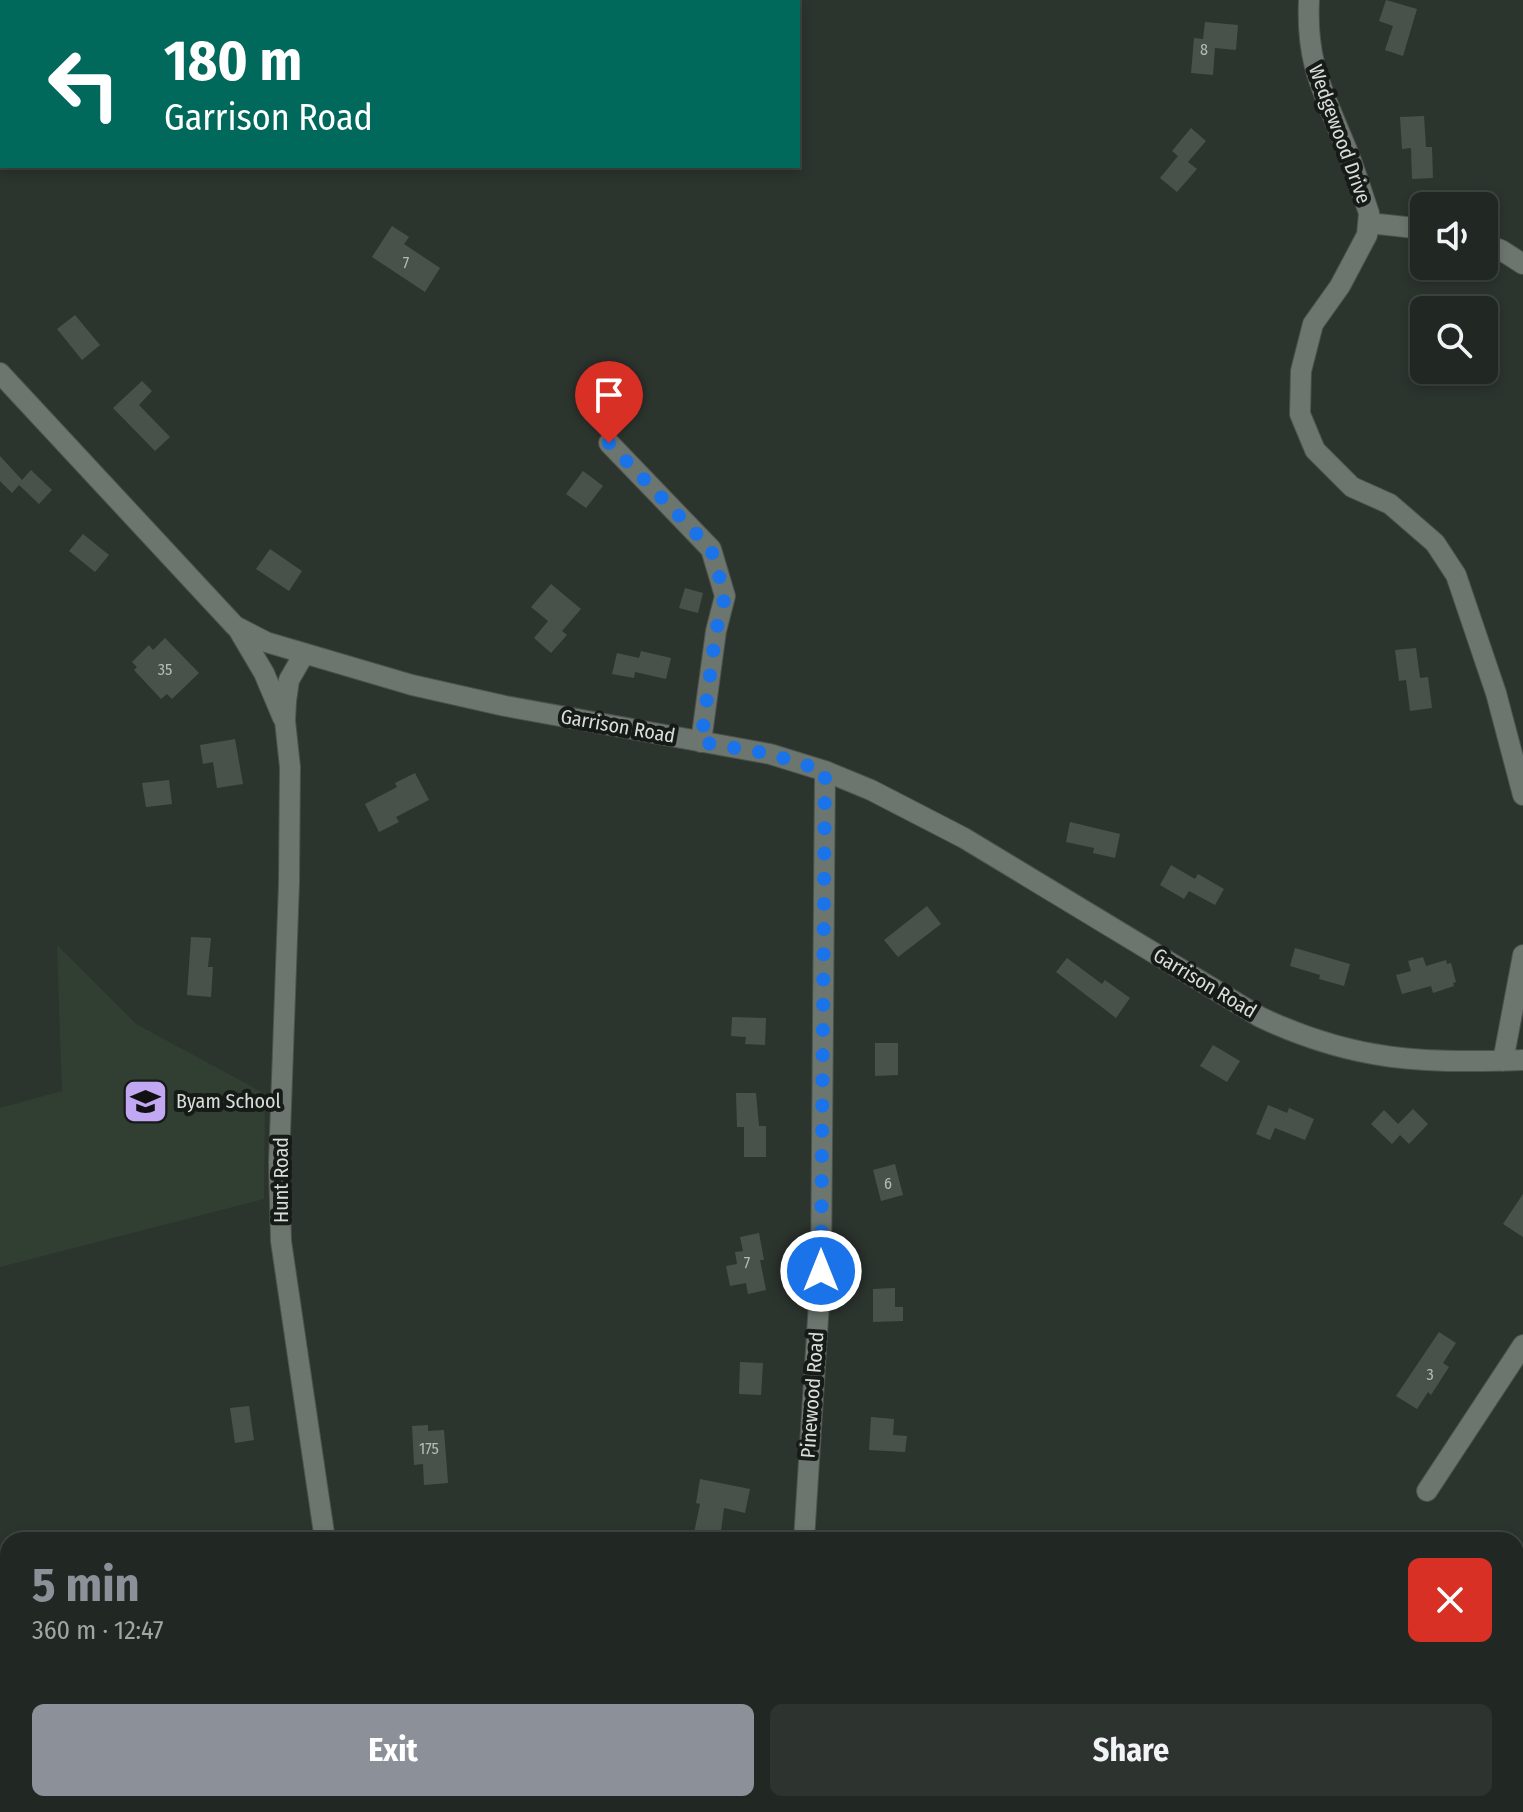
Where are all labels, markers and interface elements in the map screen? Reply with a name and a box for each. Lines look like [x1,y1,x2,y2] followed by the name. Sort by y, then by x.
[164,28,302,95] text: 180 m
[32,32,136,136] icon: left
[1200,40,1208,59] house number: 8
[1304,61,1376,207] street label: Wedgewood Drive
[164,96,373,140] text: Garrison Road
[1410,192,1498,384] map controls
[1410,192,1498,280] button: sound
[403,253,410,272] house number: 7
[1410,296,1498,384] button: search
[575,361,643,443] pin
[587,373,631,417] icon: arrive
[158,660,172,679] house number: 35
[559,704,677,748] street label: Garrison Road
[1149,943,1261,1023] street label: Garrison Road
[121,1077,169,1125] school or university icon: Byam School
[176,1089,281,1113] place label: Byam School
[269,1137,293,1223] street label: Hunt Road
[884,1174,892,1193] house number: 6
[779,1229,863,1313] position arrow
[744,1253,751,1272] house number: 7
[796,1331,828,1459] street label: Pinewood Road
[1426,1365,1434,1384] house number: 3
[419,1439,439,1458] house number: 175
[32,1556,140,1614] text: 5 min
[1408,1558,1492,1642] button: close
[32,1615,164,1646] text: 360 m · 12:47
[32,1704,754,1796] button: Exit
[770,1704,1492,1796] button: Share

